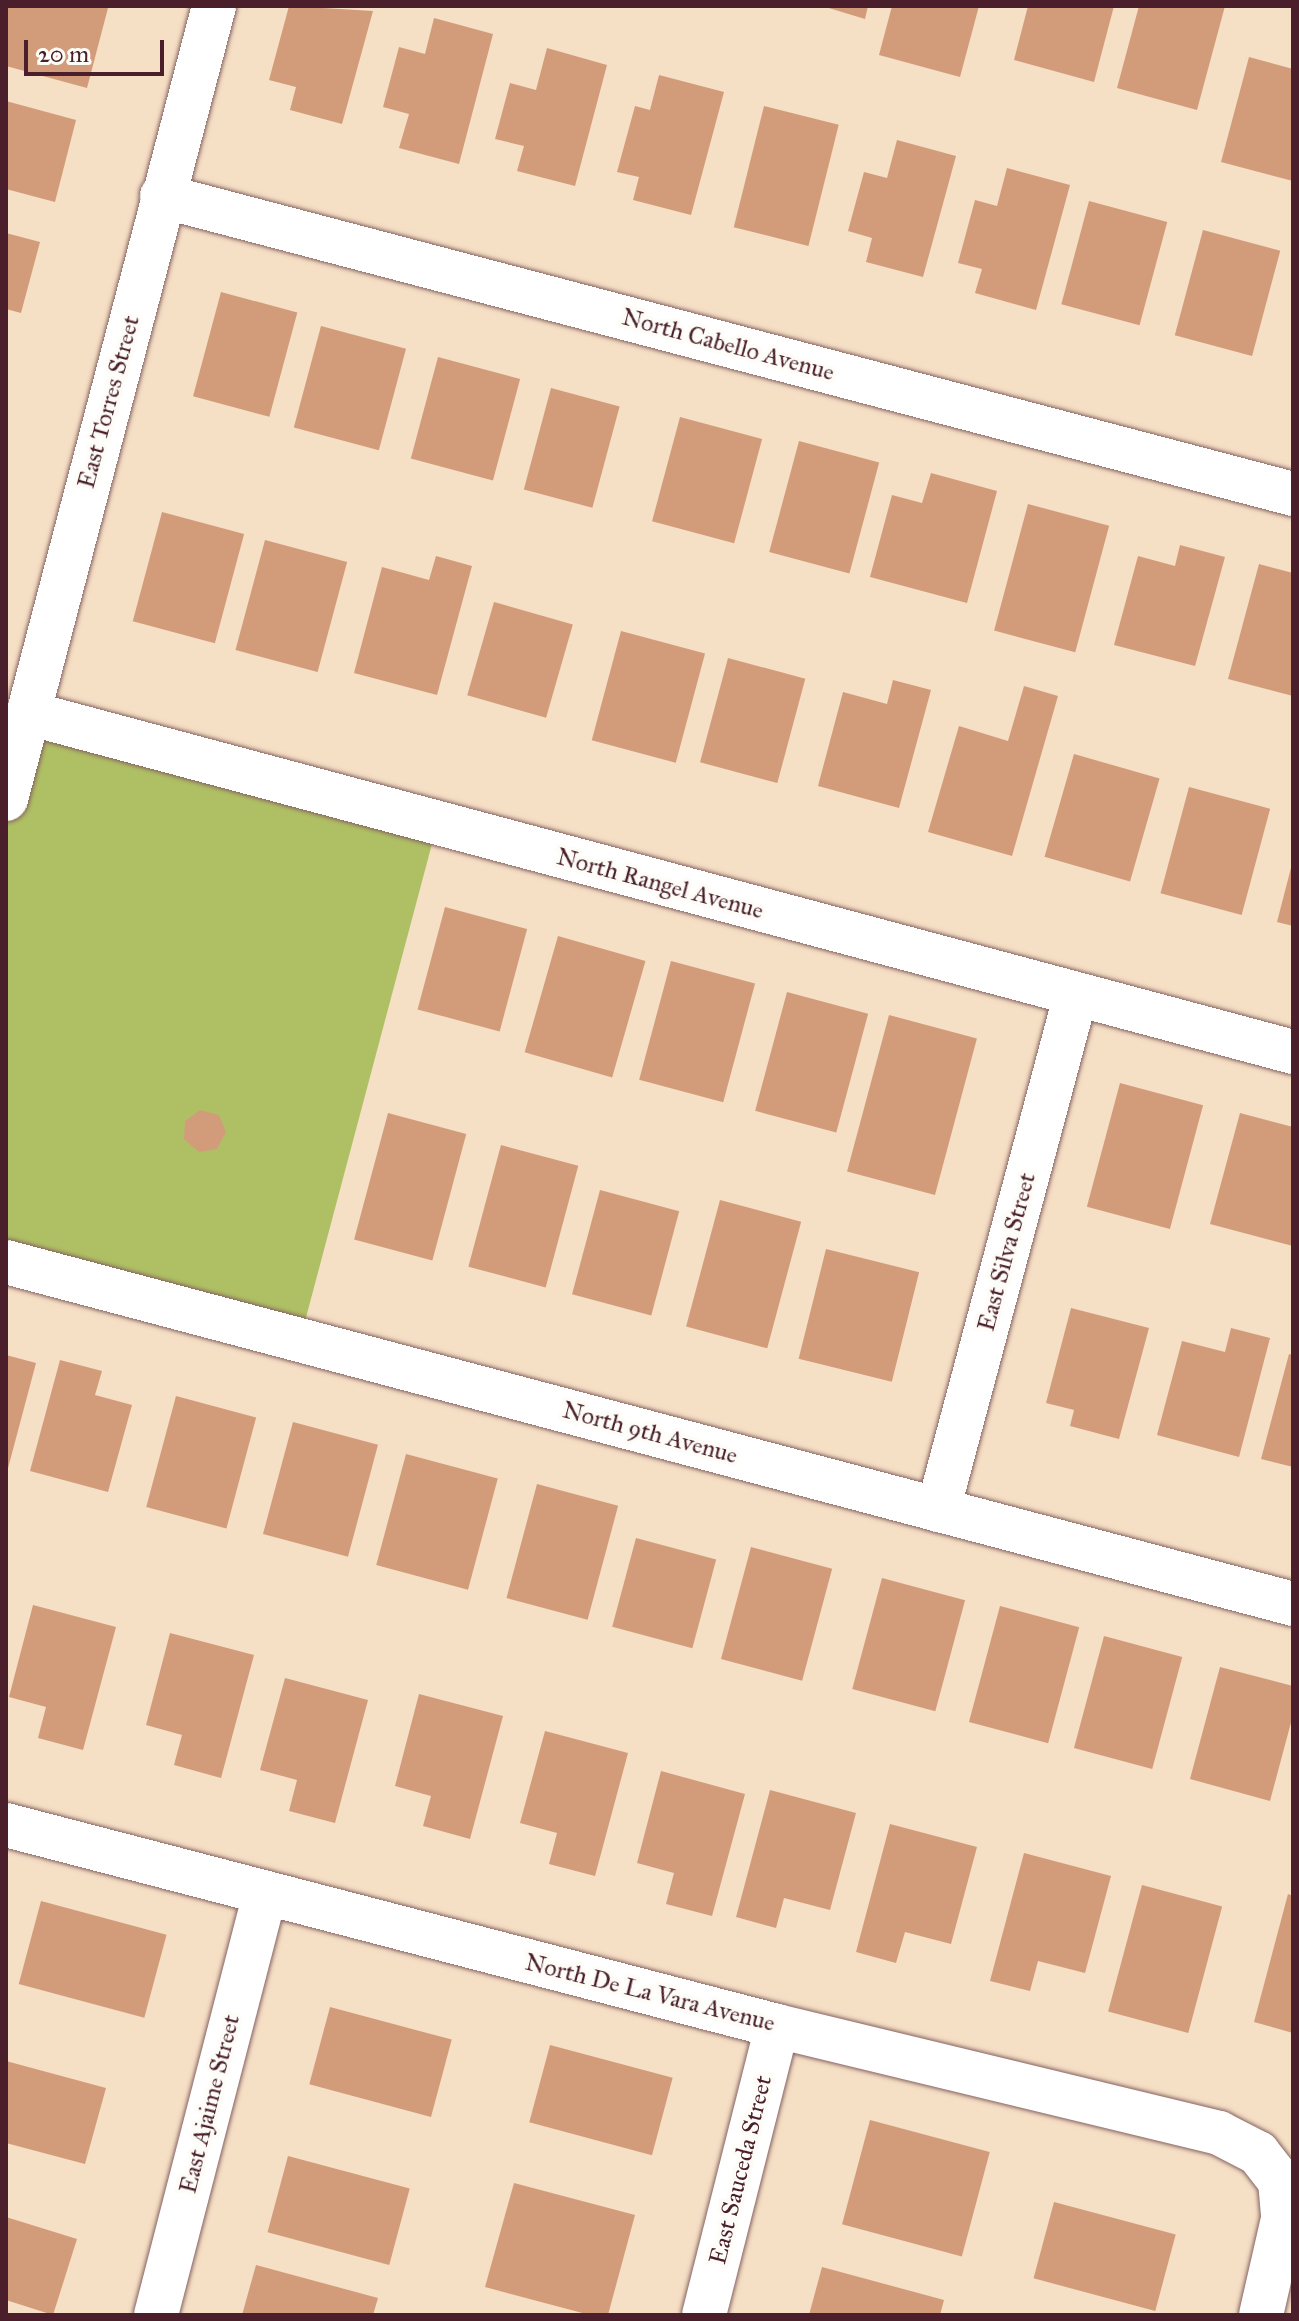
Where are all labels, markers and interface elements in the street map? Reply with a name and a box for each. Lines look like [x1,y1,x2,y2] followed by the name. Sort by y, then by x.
[28,24,168,74] scale bar
[38,39,89,69] text: 20 m
[619,303,837,387] street label: North Cabello Avenue
[72,312,146,492] street label: East Torres Street
[553,843,767,925] street label: North Rangel Avenue
[972,1170,1042,1334] street label: East Silva Street
[559,1396,741,1470] street label: North 9th Avenue
[522,1948,778,2038] street label: North De La Vara Avenue
[174,2012,246,2196] street label: East Ajaime Street
[704,2073,778,2267] street label: East Sauceda Street

